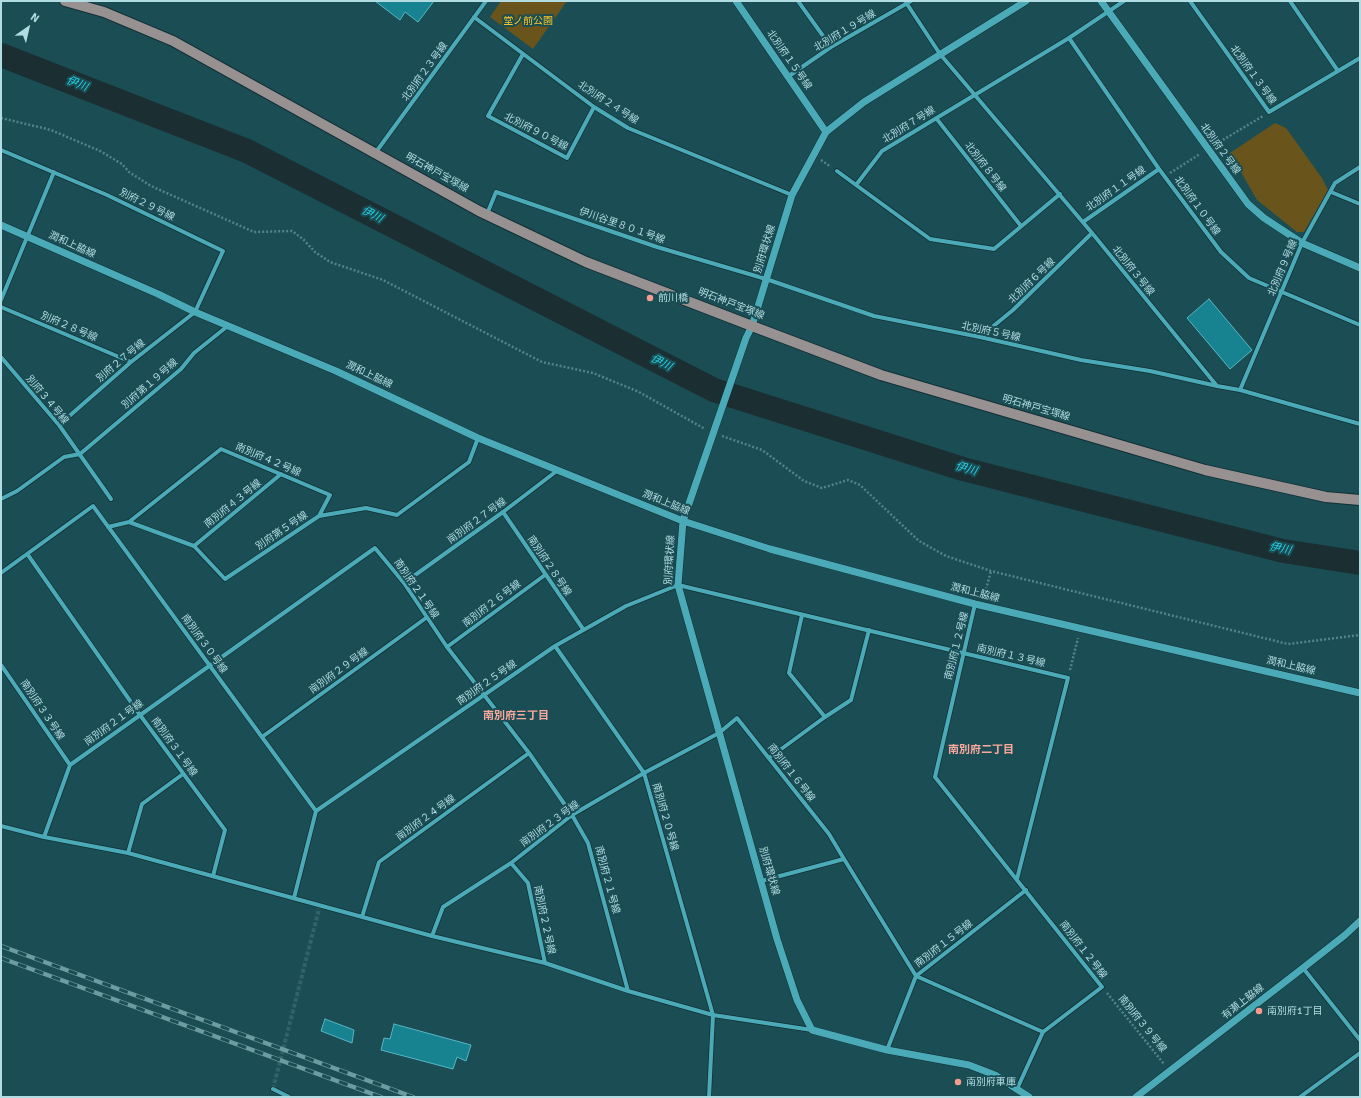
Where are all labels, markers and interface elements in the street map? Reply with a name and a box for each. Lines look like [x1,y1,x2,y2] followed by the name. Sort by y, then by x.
[8,8,48,48] north arrow
[812,8,878,54] street label: 北別府１９号線
[28,10,42,25] text: N
[503,15,553,27] park label: 堂ノ前公園
[764,28,814,92] street label: 北別府１５号線
[400,40,450,104] street label: 北別府２３号線
[1228,43,1278,107] street label: 北別府１３号線
[64,74,90,94] water label: 伊川
[575,79,641,127] street label: 北別府２４号線
[880,104,938,146] street label: 北別府７号線
[502,111,570,153] street label: 北別府９０号線
[1198,121,1242,177] street label: 北別府２号線
[962,140,1008,194] street label: 北別府８号線
[403,151,471,195] street label: 明石神戸宝塚線
[1084,164,1148,214] street label: 北別府１１号線
[1172,174,1222,238] street label: 北別府１０号線
[117,186,177,224] street label: 別府２９号線
[359,204,385,226] water label: 伊川
[577,206,667,246] street label: 伊川谷里８０１号線
[752,223,778,275] street label: 別府環状線
[47,229,97,261] street label: 潤和上脇線
[1266,238,1300,298] street label: 北別府９号線
[1109,244,1157,298] street label: 北別府３号線
[1006,256,1058,306] street label: 北別府６号線
[696,286,766,322] street label: 明石神戸宝塚線
[658,292,688,304] place label: 前川橋
[645,293,655,303] marker: 前川橋
[39,310,99,344] street label: 別府２８号線
[960,320,1022,344] street label: 北別府５号線
[94,337,148,385] street label: 別府２７号線
[648,352,674,374] water label: 伊川
[120,357,180,411] street label: 別府第１９号線
[344,359,394,391] street label: 潤和上脇線
[23,373,71,427] street label: 別府３４号線
[1001,393,1071,423] street label: 明石神戸宝塚線
[233,441,303,479] street label: 南別府４２号線
[954,460,978,478] water label: 伊川
[202,477,264,531] street label: 南別府４３号線
[641,488,691,518] street label: 潤和上脇線
[445,496,509,546] street label: 南別府２７号線
[254,509,310,553] street label: 別府第５号線
[524,534,574,598] street label: 南別府２８号線
[663,535,677,585] street label: 別府環状線
[1268,540,1292,558] water label: 伊川
[391,557,441,621] street label: 南別府２１号線
[460,578,524,630] street label: 南別府２６号線
[949,581,1001,605] street label: 潤和上脇線
[943,611,971,681] street label: 南別府１２号線
[179,612,229,676] street label: 南別府３０号線
[976,642,1046,670] street label: 南別府１３号線
[307,646,371,696] street label: 南別府２９号線
[1265,655,1317,677] street label: 潤和上脇線
[455,658,519,708] street label: 南別府２５号線
[17,678,67,742] street label: 南別府３３号線
[82,698,146,748] street label: 南別府２１号線
[483,709,549,723] district label: 南別府三丁目
[149,715,199,779] street label: 南別府３１号線
[765,742,817,804] street label: 南別府１６号線
[948,743,1014,757] district label: 南別府二丁目
[650,782,680,852] street label: 南別府２０号線
[394,793,458,843] street label: 南別府２４号線
[518,799,582,849] street label: 南別府２３号線
[592,845,622,915] street label: 南別府２１号線
[756,845,782,897] street label: 別府環状線
[531,885,557,955] street label: 南別府２２号線
[913,918,975,970] street label: 南別府１５号線
[1057,919,1109,981] street label: 南別府１２号線
[1220,982,1266,1022] street label: 有瀬上脇線
[1115,993,1169,1055] street label: 南別府３９号線
[1267,1005,1322,1017] place label: 南別府1丁目
[1254,1006,1264,1016] marker: 南別府1丁目
[966,1076,1016,1088] place label: 南別府車庫
[953,1077,963,1087] marker: 南別府車庫

